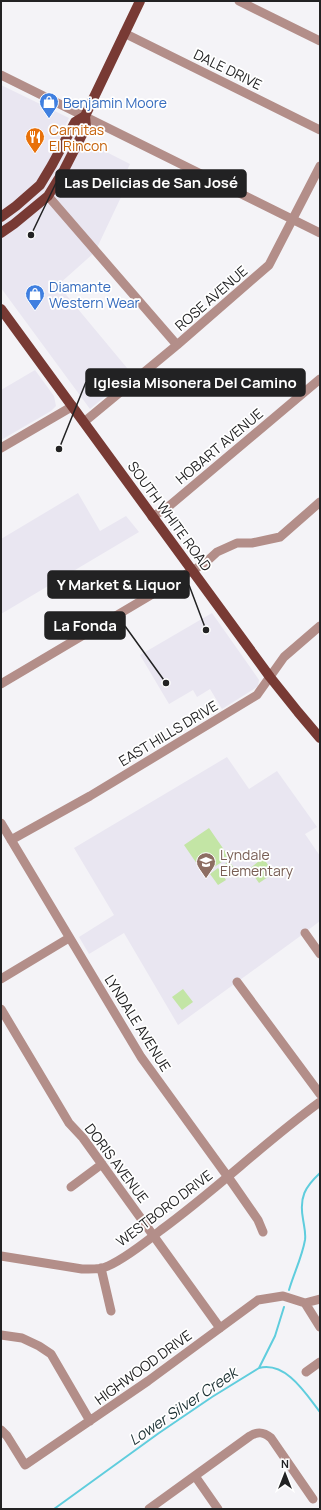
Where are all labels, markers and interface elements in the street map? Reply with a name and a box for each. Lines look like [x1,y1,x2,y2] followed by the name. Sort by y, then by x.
[191,44,265,94] street label: DALE DRIVE
[38,91,60,119] shop icon: Benjamin Moore
[63,93,167,112] place label: Benjamin Moore
[49,120,108,155] place label: Carnitas El Rincon
[24,126,46,154] restaurant icon: Carnitas El Rincon
[56,170,246,197] callout: Las Delicias de San José
[64,172,238,193] text: Las Delicias de San José
[171,261,251,335] street label: ROSE AVENUE
[49,277,140,312] place label: Diamante Western Wear
[24,283,46,311] shop icon: Diamante Western Wear
[86,369,305,396] callout: Iglesia Misonera Del Camino
[93,372,297,393] text: Iglesia Misonera Del Camino
[171,404,267,488] street label: HOBART AVENUE
[124,457,216,575] street label: SOUTH WHITE ROAD
[48,571,189,598] callout: Y Market & Liquor
[57,574,181,595] text: Y Market & Liquor
[45,612,125,639] callout: La Fonda
[53,615,117,636] text: La Fonda
[115,696,221,770] street label: EAST HILLS DRIVE
[220,845,294,880] place label: Lyndale Elementary
[195,851,217,879] school or university icon: Lyndale Elementary
[101,971,175,1075] street label: LYNDALE AVENUE
[81,1119,153,1207] street label: DORIS AVENUE
[112,1165,216,1251] street label: WESTBORO DRIVE
[91,1325,195,1409] street label: HIGHWOOD DRIVE
[125,1361,243,1450] water label: Lower Silver Creek
[265,1454,305,1494] north arrow
[281,1456,289,1471] text: N

